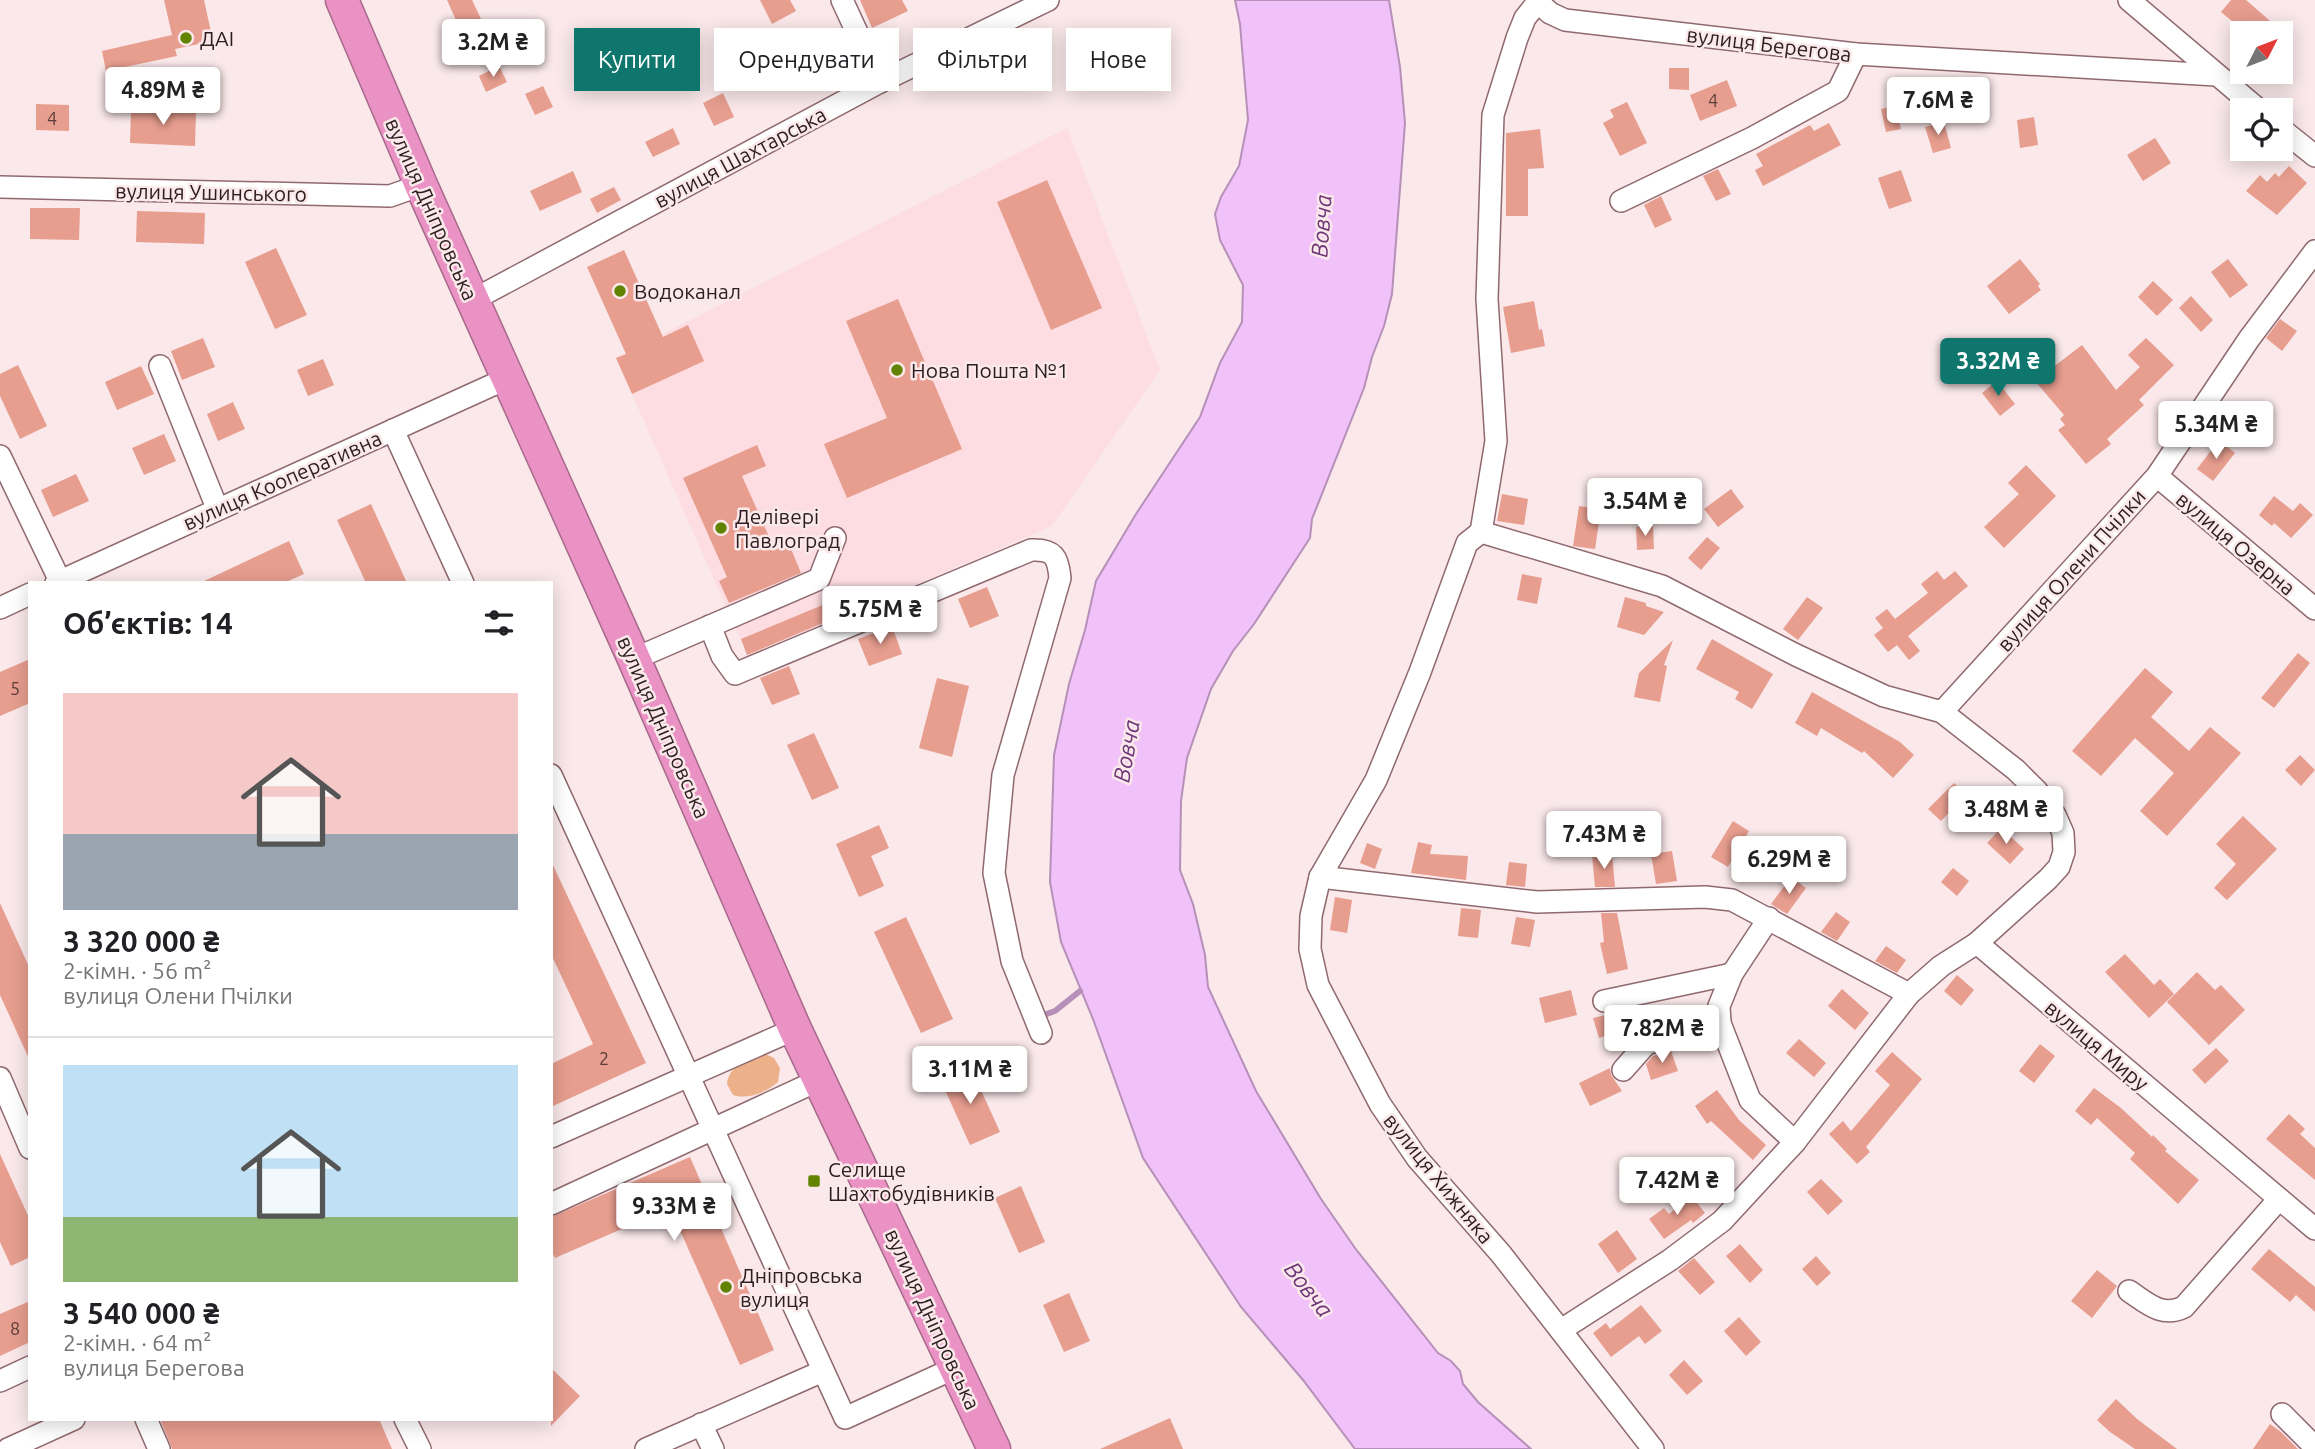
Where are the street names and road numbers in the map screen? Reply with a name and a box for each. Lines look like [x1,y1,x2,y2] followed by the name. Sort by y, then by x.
[1685,22,1853,66] street label: вулиця Берегова
[650,102,830,212] street label: вулиця Шахтарська
[381,114,483,304] street label: вулиця Дніпровська
[115,178,307,206] street label: вулиця Ушинського
[179,425,385,535] street label: вулиця Кооперативна
[1992,484,2150,656] street label: вулиця Олени Пчілки
[2172,486,2300,600] street label: вулиця Озерна
[613,632,715,822] street label: вулиця Дніпровська
[2040,995,2154,1095] street label: вулиця Миру
[1379,1108,1499,1248] street label: вулиця Хижняка
[881,1225,985,1413] street label: вулиця Дніпровська

